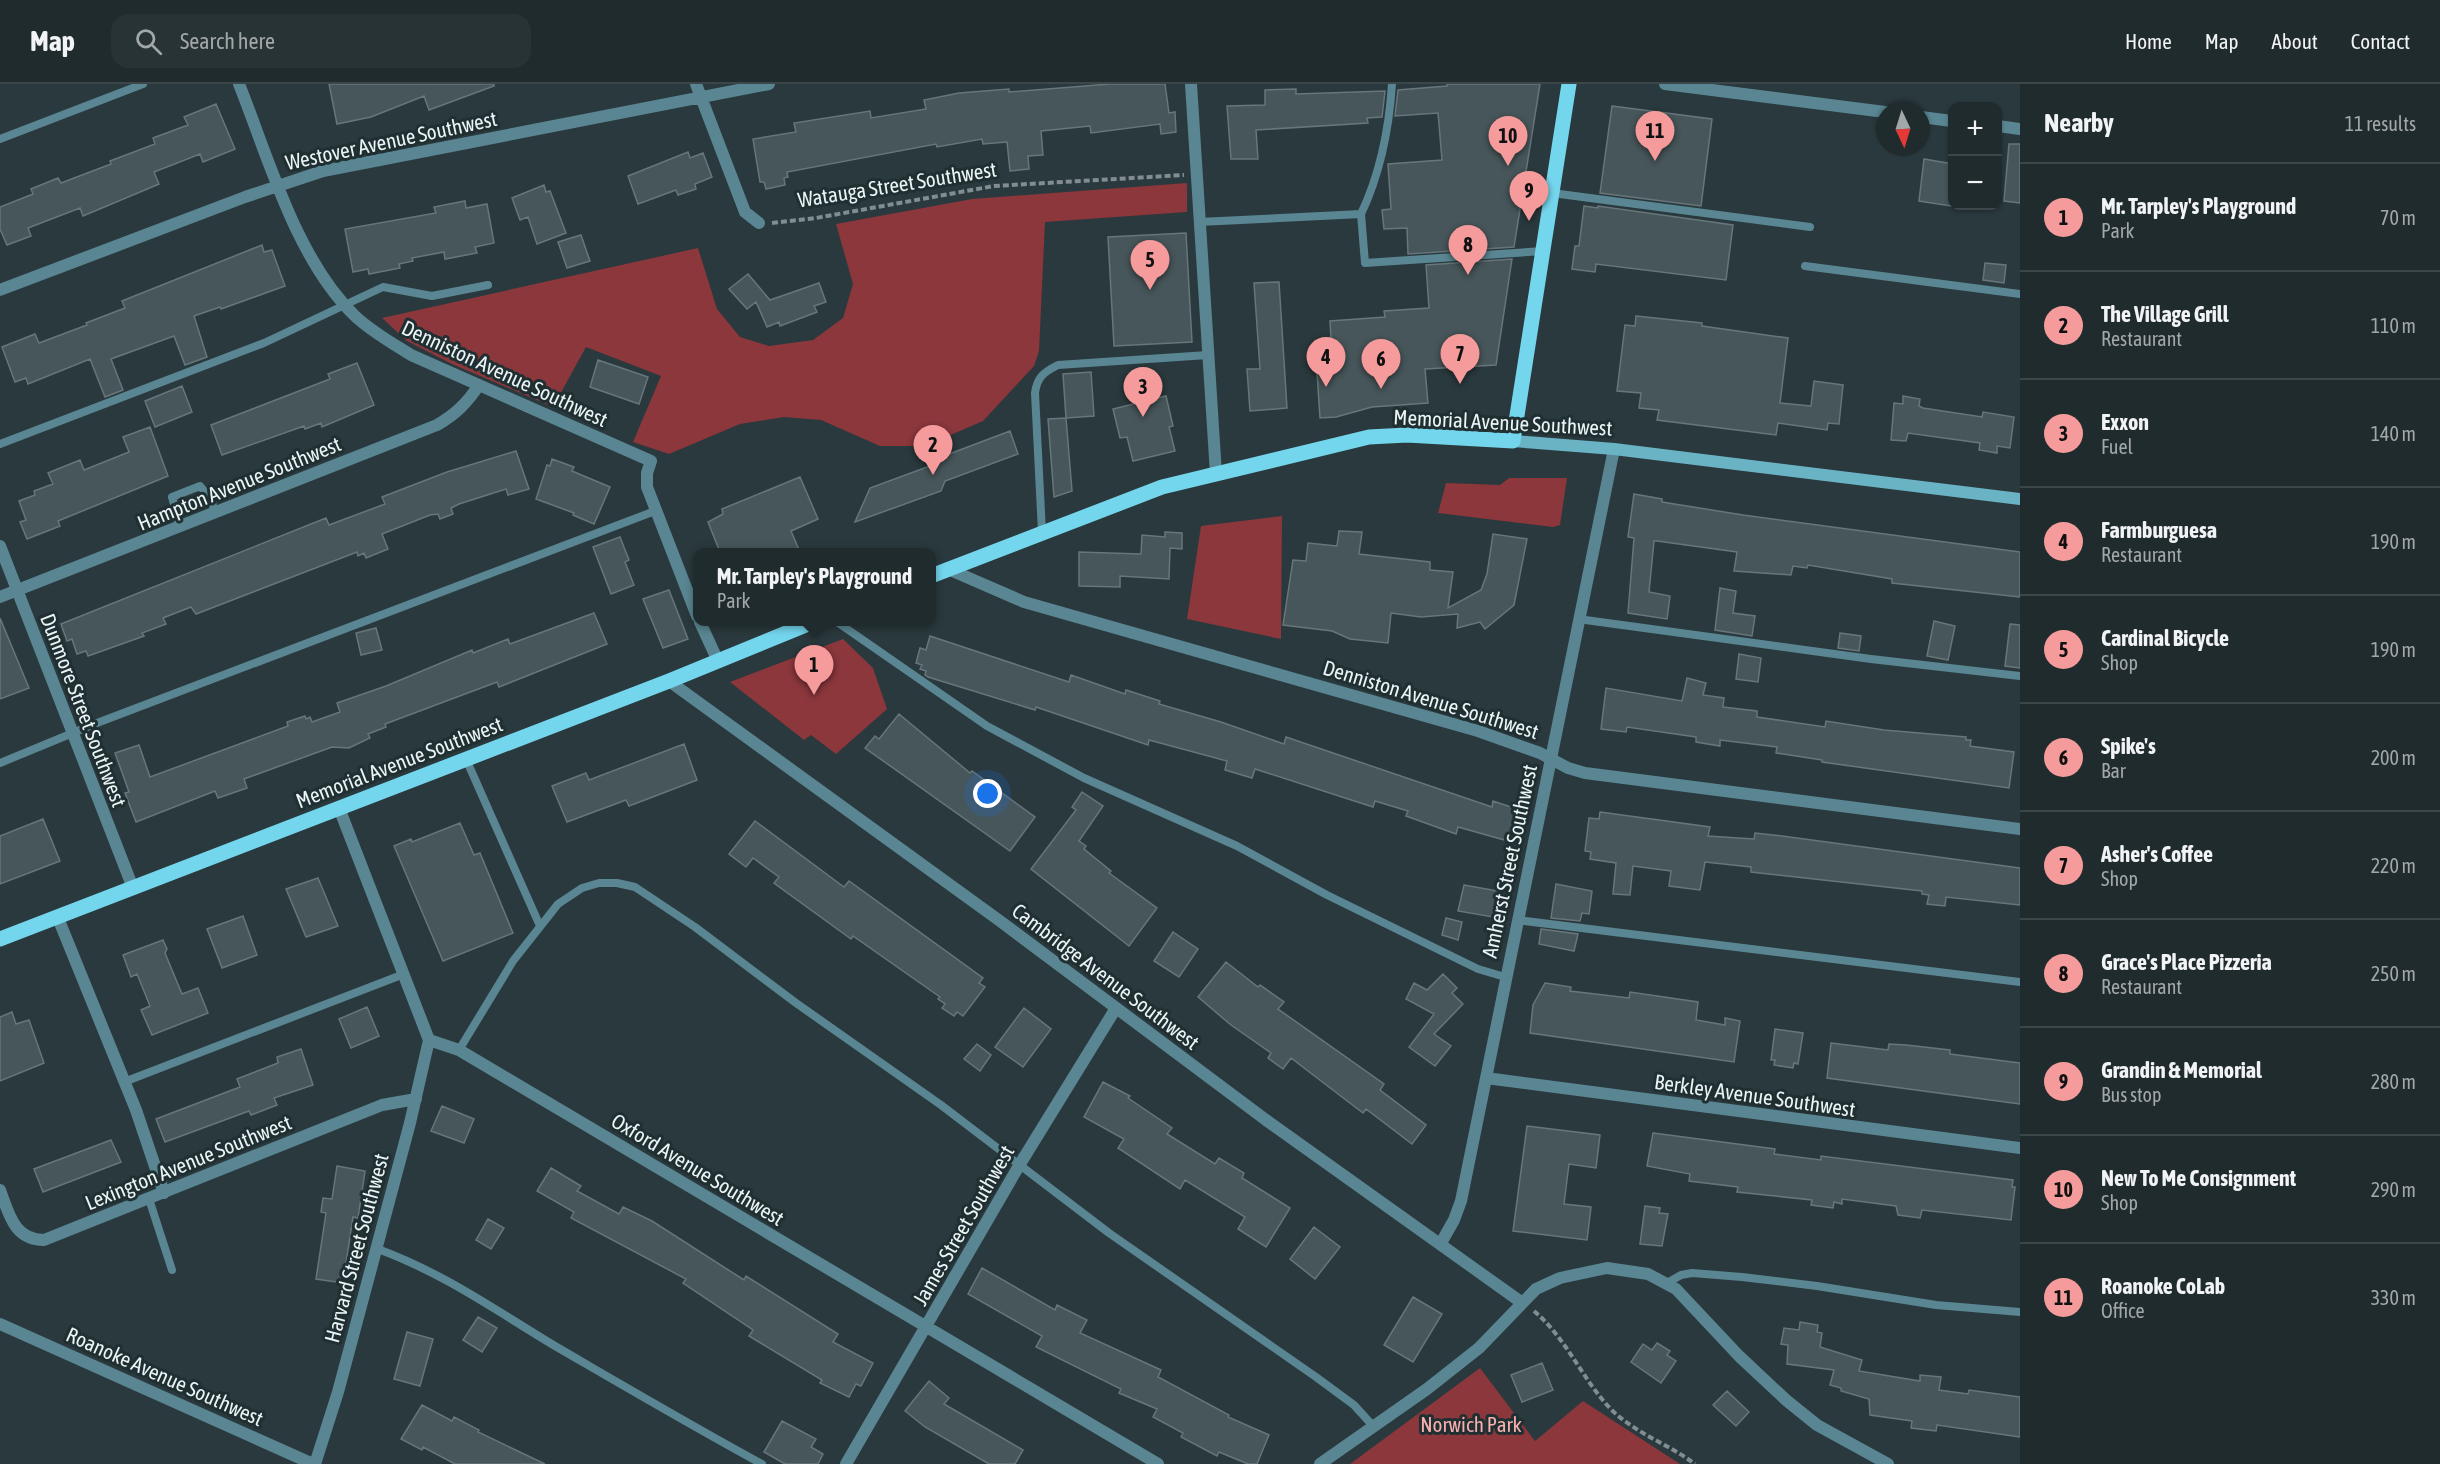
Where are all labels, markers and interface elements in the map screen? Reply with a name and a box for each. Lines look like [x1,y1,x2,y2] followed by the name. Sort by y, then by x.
[111,14,531,68] search box
[30,25,75,57] text: Map
[132,25,165,58] icon: search
[180,28,275,54] text: Search here
[2125,29,2172,53] text: Home
[2205,29,2239,53] text: Map
[2272,29,2318,53] text: About
[2351,29,2410,53] text: Contact
[1876,102,1930,156] north arrow
[1948,102,2002,210] map controls
[1948,102,2002,156] button: +
[283,106,499,174] street label: Westover Avenue Southwest
[2044,108,2114,138] text: Nearby
[1636,112,1674,161] pin: 11
[2345,112,2416,135] text: 11 results
[1488,116,1528,166] pin: 10
[796,156,998,212] street label: Watauga Street Southwest
[1948,156,2002,210] button: −
[1510,172,1549,221] pin: 9
[2101,193,2296,219] text: Mr. Tarpley's Playground
[2059,206,2068,229] text: 1
[2380,206,2416,229] text: 70 m
[2101,219,2134,242] text: Park
[1448,226,1488,275] pin: 8
[1130,240,1170,290] pin: 5
[2101,301,2229,327] text: The Village Grill
[2059,314,2068,337] text: 2
[2371,314,2416,337] text: 110 m
[398,315,612,431] street label: Denniston Avenue Southwest
[2101,327,2182,350] text: Restaurant
[1440,334,1480,384] pin: 7
[1306,338,1346,387] pin: 4
[1362,340,1400,389] pin: 6
[1124,368,1162,417] pin: 3
[1393,404,1613,440] street label: Memorial Avenue Southwest
[2101,409,2149,435] text: Exxon
[2059,422,2068,445] text: 3
[2371,422,2416,445] text: 140 m
[914,426,952,475] pin: 2
[134,431,344,535] street label: Hampton Avenue Southwest
[2101,435,2133,458] text: Fuel
[2101,517,2217,543] text: Farmburguesa
[2059,530,2068,553] text: 4
[2371,530,2416,553] text: 190 m
[2101,543,2182,566] text: Restaurant
[693,548,936,626] popup
[717,563,912,589] text: Mr. Tarpley's Playground
[717,589,750,612] text: Park
[36,610,132,810] street label: Dunmore Street Southwest
[2101,625,2229,651] text: Cardinal Bicycle
[2059,638,2068,661] text: 5
[2371,638,2416,661] text: 190 m
[794,646,834,695] pin: 1
[2101,651,2138,674] text: Shop
[1320,655,1542,743] street label: Denniston Avenue Southwest
[292,712,506,812] street label: Memorial Avenue Southwest
[2101,733,2156,759] text: Spike's
[2059,746,2068,769] text: 6
[2371,746,2416,769] text: 200 m
[2101,759,2126,782] text: Bar
[1477,762,1541,960] street label: Amherst Street Southwest
[973,779,1002,808] your location
[2101,841,2213,867] text: Asher's Coffee
[2059,854,2068,877] text: 7
[2371,854,2416,877] text: 220 m
[2101,867,2138,890] text: Shop
[1008,898,1204,1054] street label: Cambridge Avenue Southwest
[2101,949,2272,975] text: Grace's Place Pizzeria
[2059,962,2068,985] text: 8
[2371,962,2416,985] text: 250 m
[2101,975,2182,998] text: Restaurant
[2101,1057,2262,1083] text: Grandin & Memorial
[1653,1069,1857,1121] street label: Berkley Avenue Southwest
[2059,1070,2068,1093] text: 9
[2371,1070,2416,1093] text: 280 m
[2101,1083,2161,1106] text: Bus stop
[607,1108,789,1230] street label: Oxford Avenue Southwest
[81,1110,295,1214] street label: Lexington Avenue Southwest
[907,1141,1019,1309] street label: James Street Southwest
[319,1151,393,1345] street label: Harvard Street Southwest
[2101,1165,2296,1191] text: New To Me Consignment
[2054,1178,2073,1201] text: 10
[2371,1178,2416,1201] text: 290 m
[2101,1191,2138,1214] text: Shop
[2101,1273,2225,1299] text: Roanoke CoLab
[2054,1286,2073,1309] text: 11
[2371,1286,2416,1309] text: 330 m
[2101,1299,2145,1322] text: Office
[63,1322,267,1430] street label: Roanoke Avenue Southwest
[1420,1412,1522,1436] park label: Norwich Park

